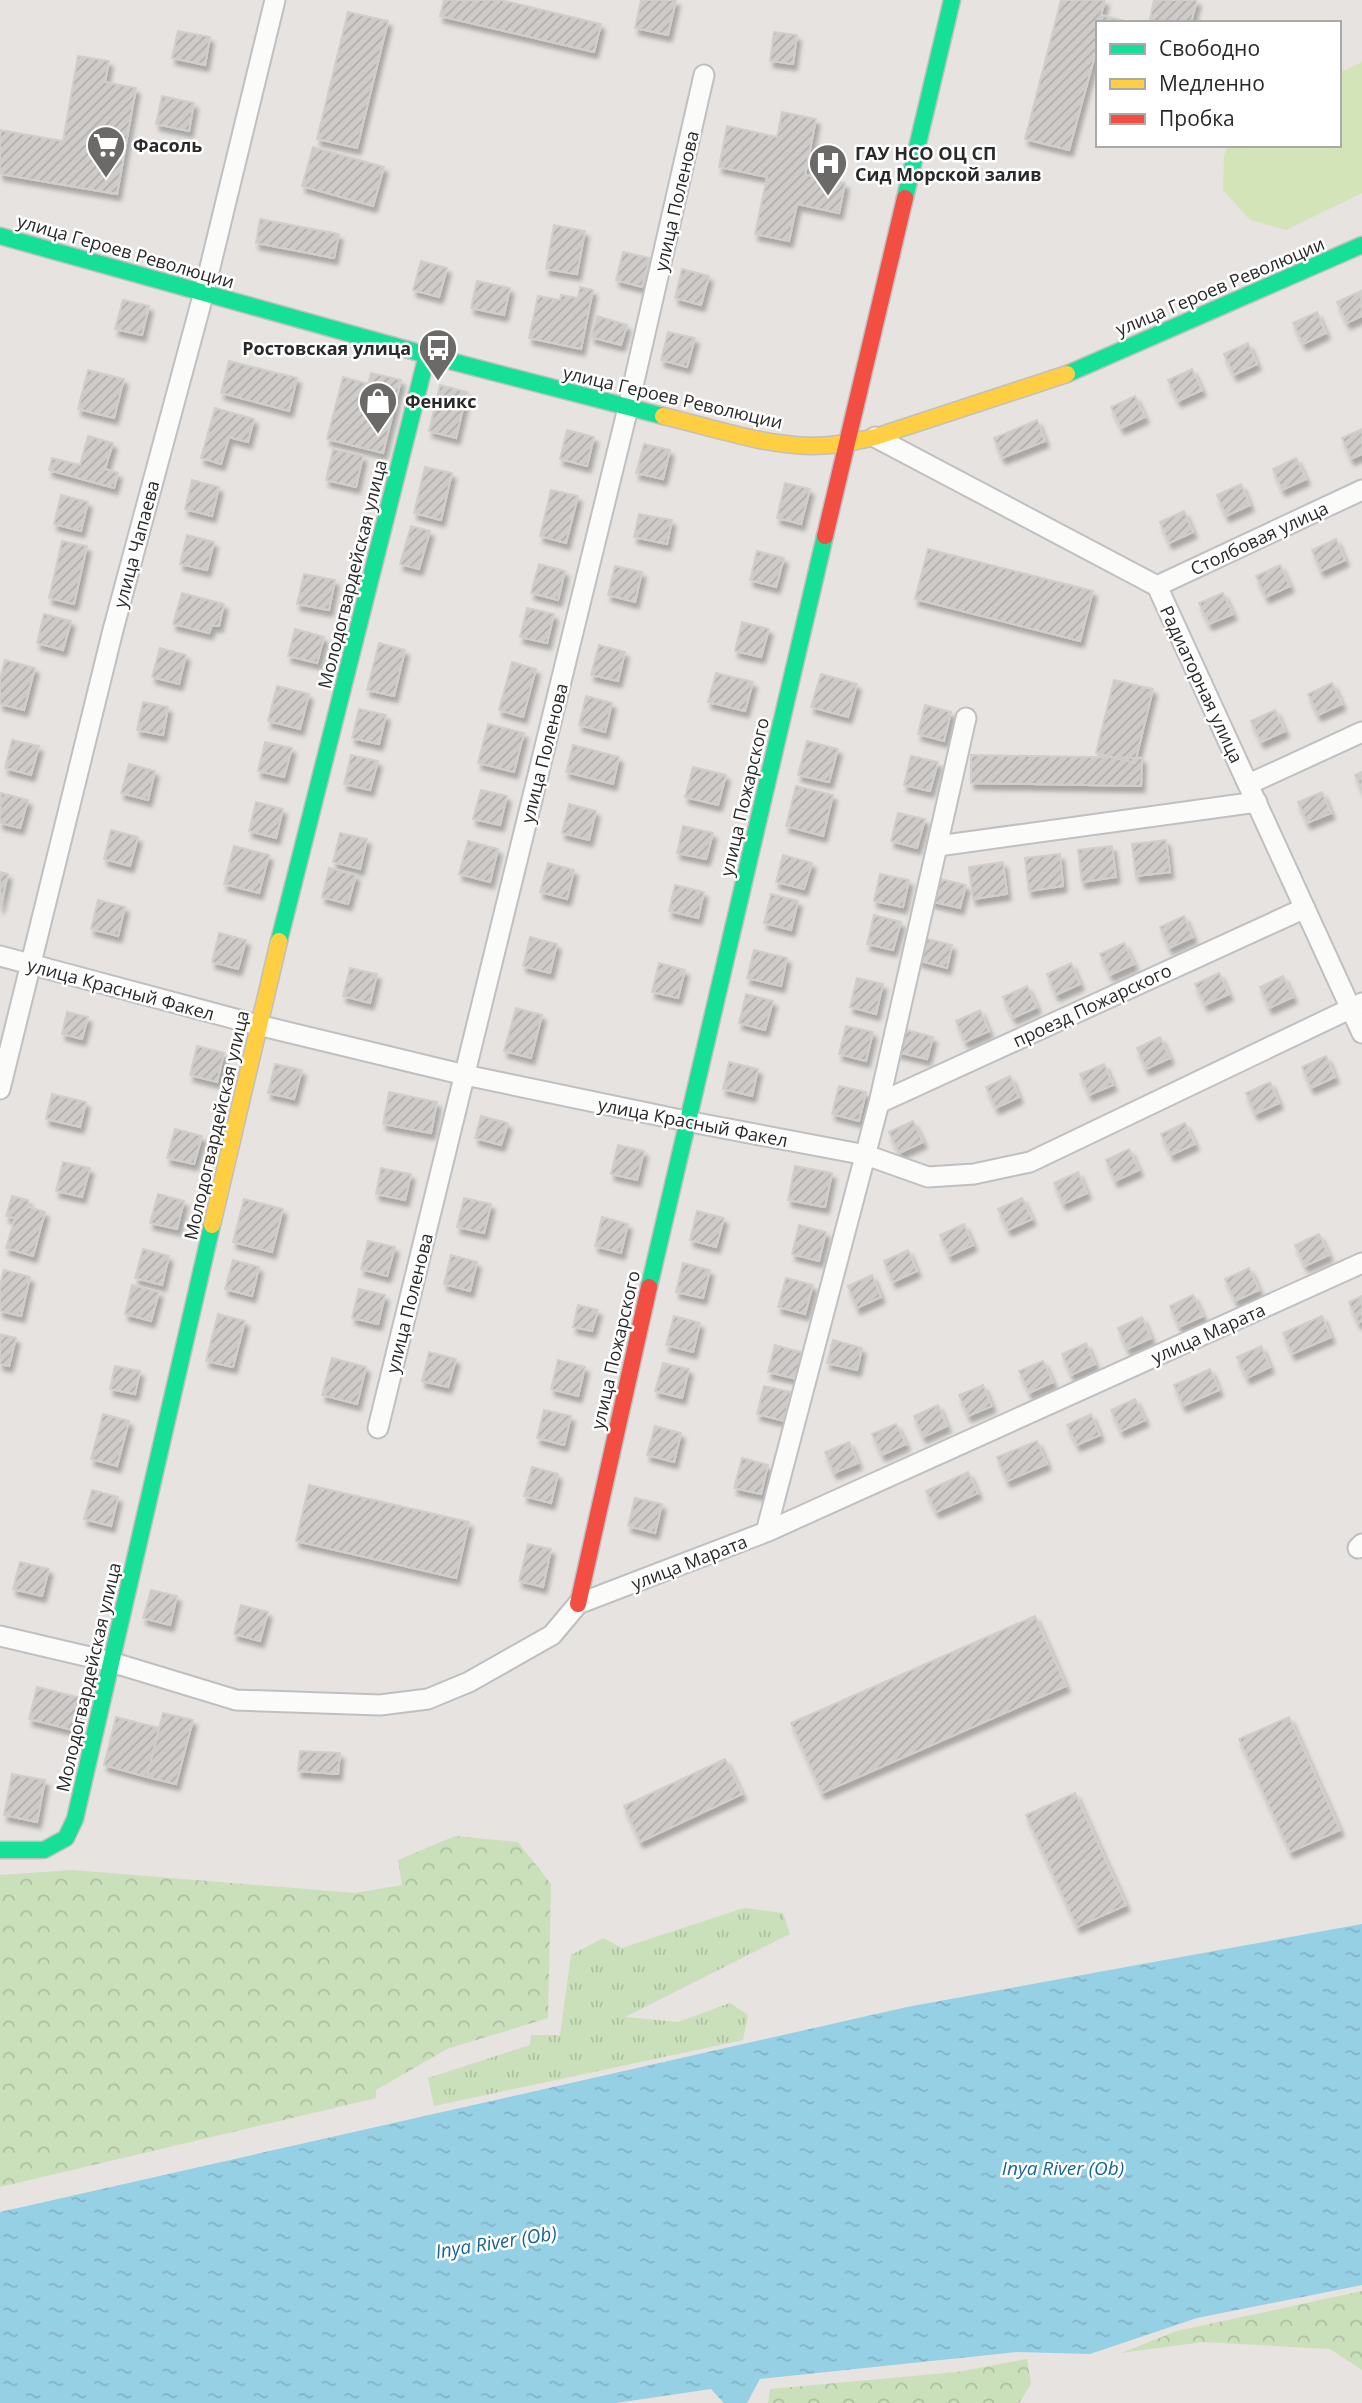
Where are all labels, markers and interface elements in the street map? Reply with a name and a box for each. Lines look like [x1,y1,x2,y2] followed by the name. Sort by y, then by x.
[1096,21,1341,147] legend
[1159,34,1260,62] text: Свободно
[1159,69,1265,97] text: Медленно
[1159,104,1235,132] text: Пробка
[85,124,127,179] supermarket icon: Фасоль
[648,128,704,274] street label: улица Поленова
[133,133,202,157] place label: Фасоль
[855,141,1042,186] place label: ГАУ НСО ОЦ СП Сид Морской залив
[807,142,849,197] hospital icon: ГАУ НСО ОЦ СП Сид Морской залив
[15,209,237,293] street label: улица Героев Революции
[1112,231,1328,341] street label: улица Героев Революции
[417,327,459,382] bus stop icon: Ростовская улица
[242,336,411,360] place label: Ростовская улица
[561,360,785,434] street label: улица Героев Революции
[357,380,399,435] shop icon: Феникс
[405,389,476,413] place label: Феникс
[312,457,392,691] street label: Молодогвардейская улица
[107,478,165,610] street label: улица Чапаева
[1186,496,1332,580] street label: Столбовая улица
[1155,601,1249,767] street label: Радиаторная улица
[515,680,573,826] street label: улица Поленова
[714,715,774,879] street label: улица Пожарского
[25,952,217,1026] street label: улица Красный Факел
[1009,958,1175,1052] street label: проезд Пожарского
[178,1008,254,1242] street label: Молодогвардейская улица
[596,1092,790,1152] street label: улица Красный Факел
[380,1230,438,1376] street label: улица Поленова
[585,1268,645,1432] street label: улица Пожарского
[1147,1297,1269,1369] street label: улица Марата
[628,1529,750,1595] street label: улица Марата
[50,1560,126,1794] street label: Молодогвардейская улица
[1002,2155,1124,2181] water label: Inya River (Ob)
[434,2220,558,2264] water label: Inya River (Ob)

